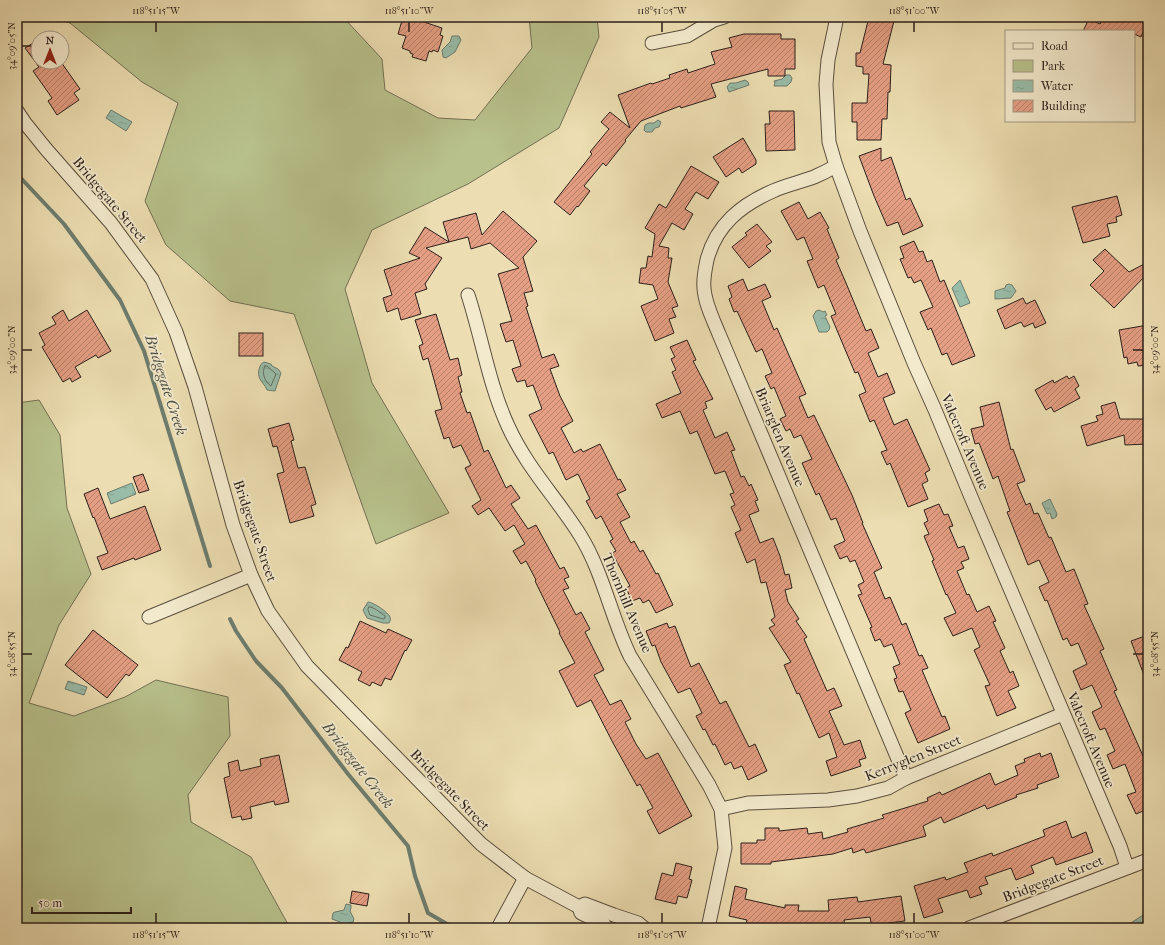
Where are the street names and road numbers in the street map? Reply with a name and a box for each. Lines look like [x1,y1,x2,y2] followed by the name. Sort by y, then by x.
[69,154,151,246] street label: Bridgegate Street
[751,385,809,489] street label: Briarglen Avenue
[937,391,993,492] street label: Valecroft Avenue
[230,478,280,584] street label: Bridgegate Street
[598,551,656,655] street label: Thornhill Avenue
[1063,689,1119,790] street label: Valecroft Avenue
[862,731,964,785] street label: Kerryglen Street
[407,746,493,834] street label: Bridgegate Street
[1000,852,1106,906] street label: Bridgegate Street

